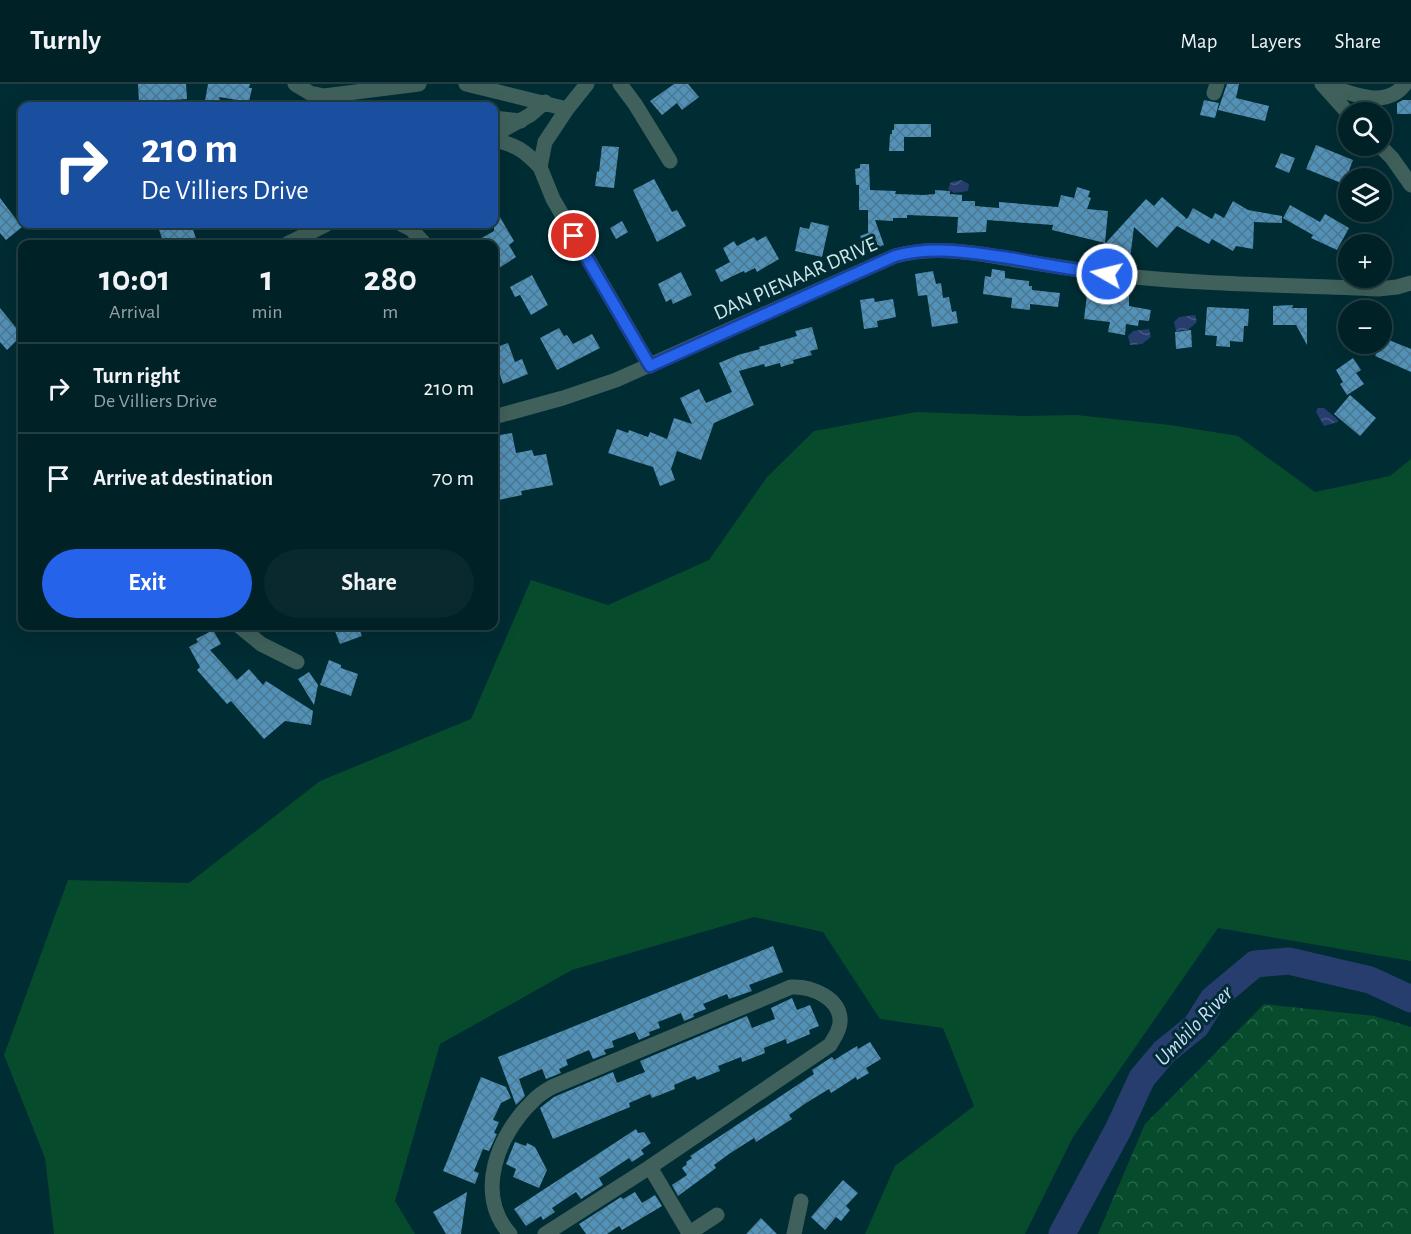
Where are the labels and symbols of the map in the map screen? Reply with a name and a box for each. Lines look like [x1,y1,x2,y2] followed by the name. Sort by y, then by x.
[548,210,599,261] pin
[710,233,880,324] street label: DAN PIENAAR DRIVE
[1075,242,1139,306] position arrow
[1151,981,1237,1070] water label: Umbilo River

